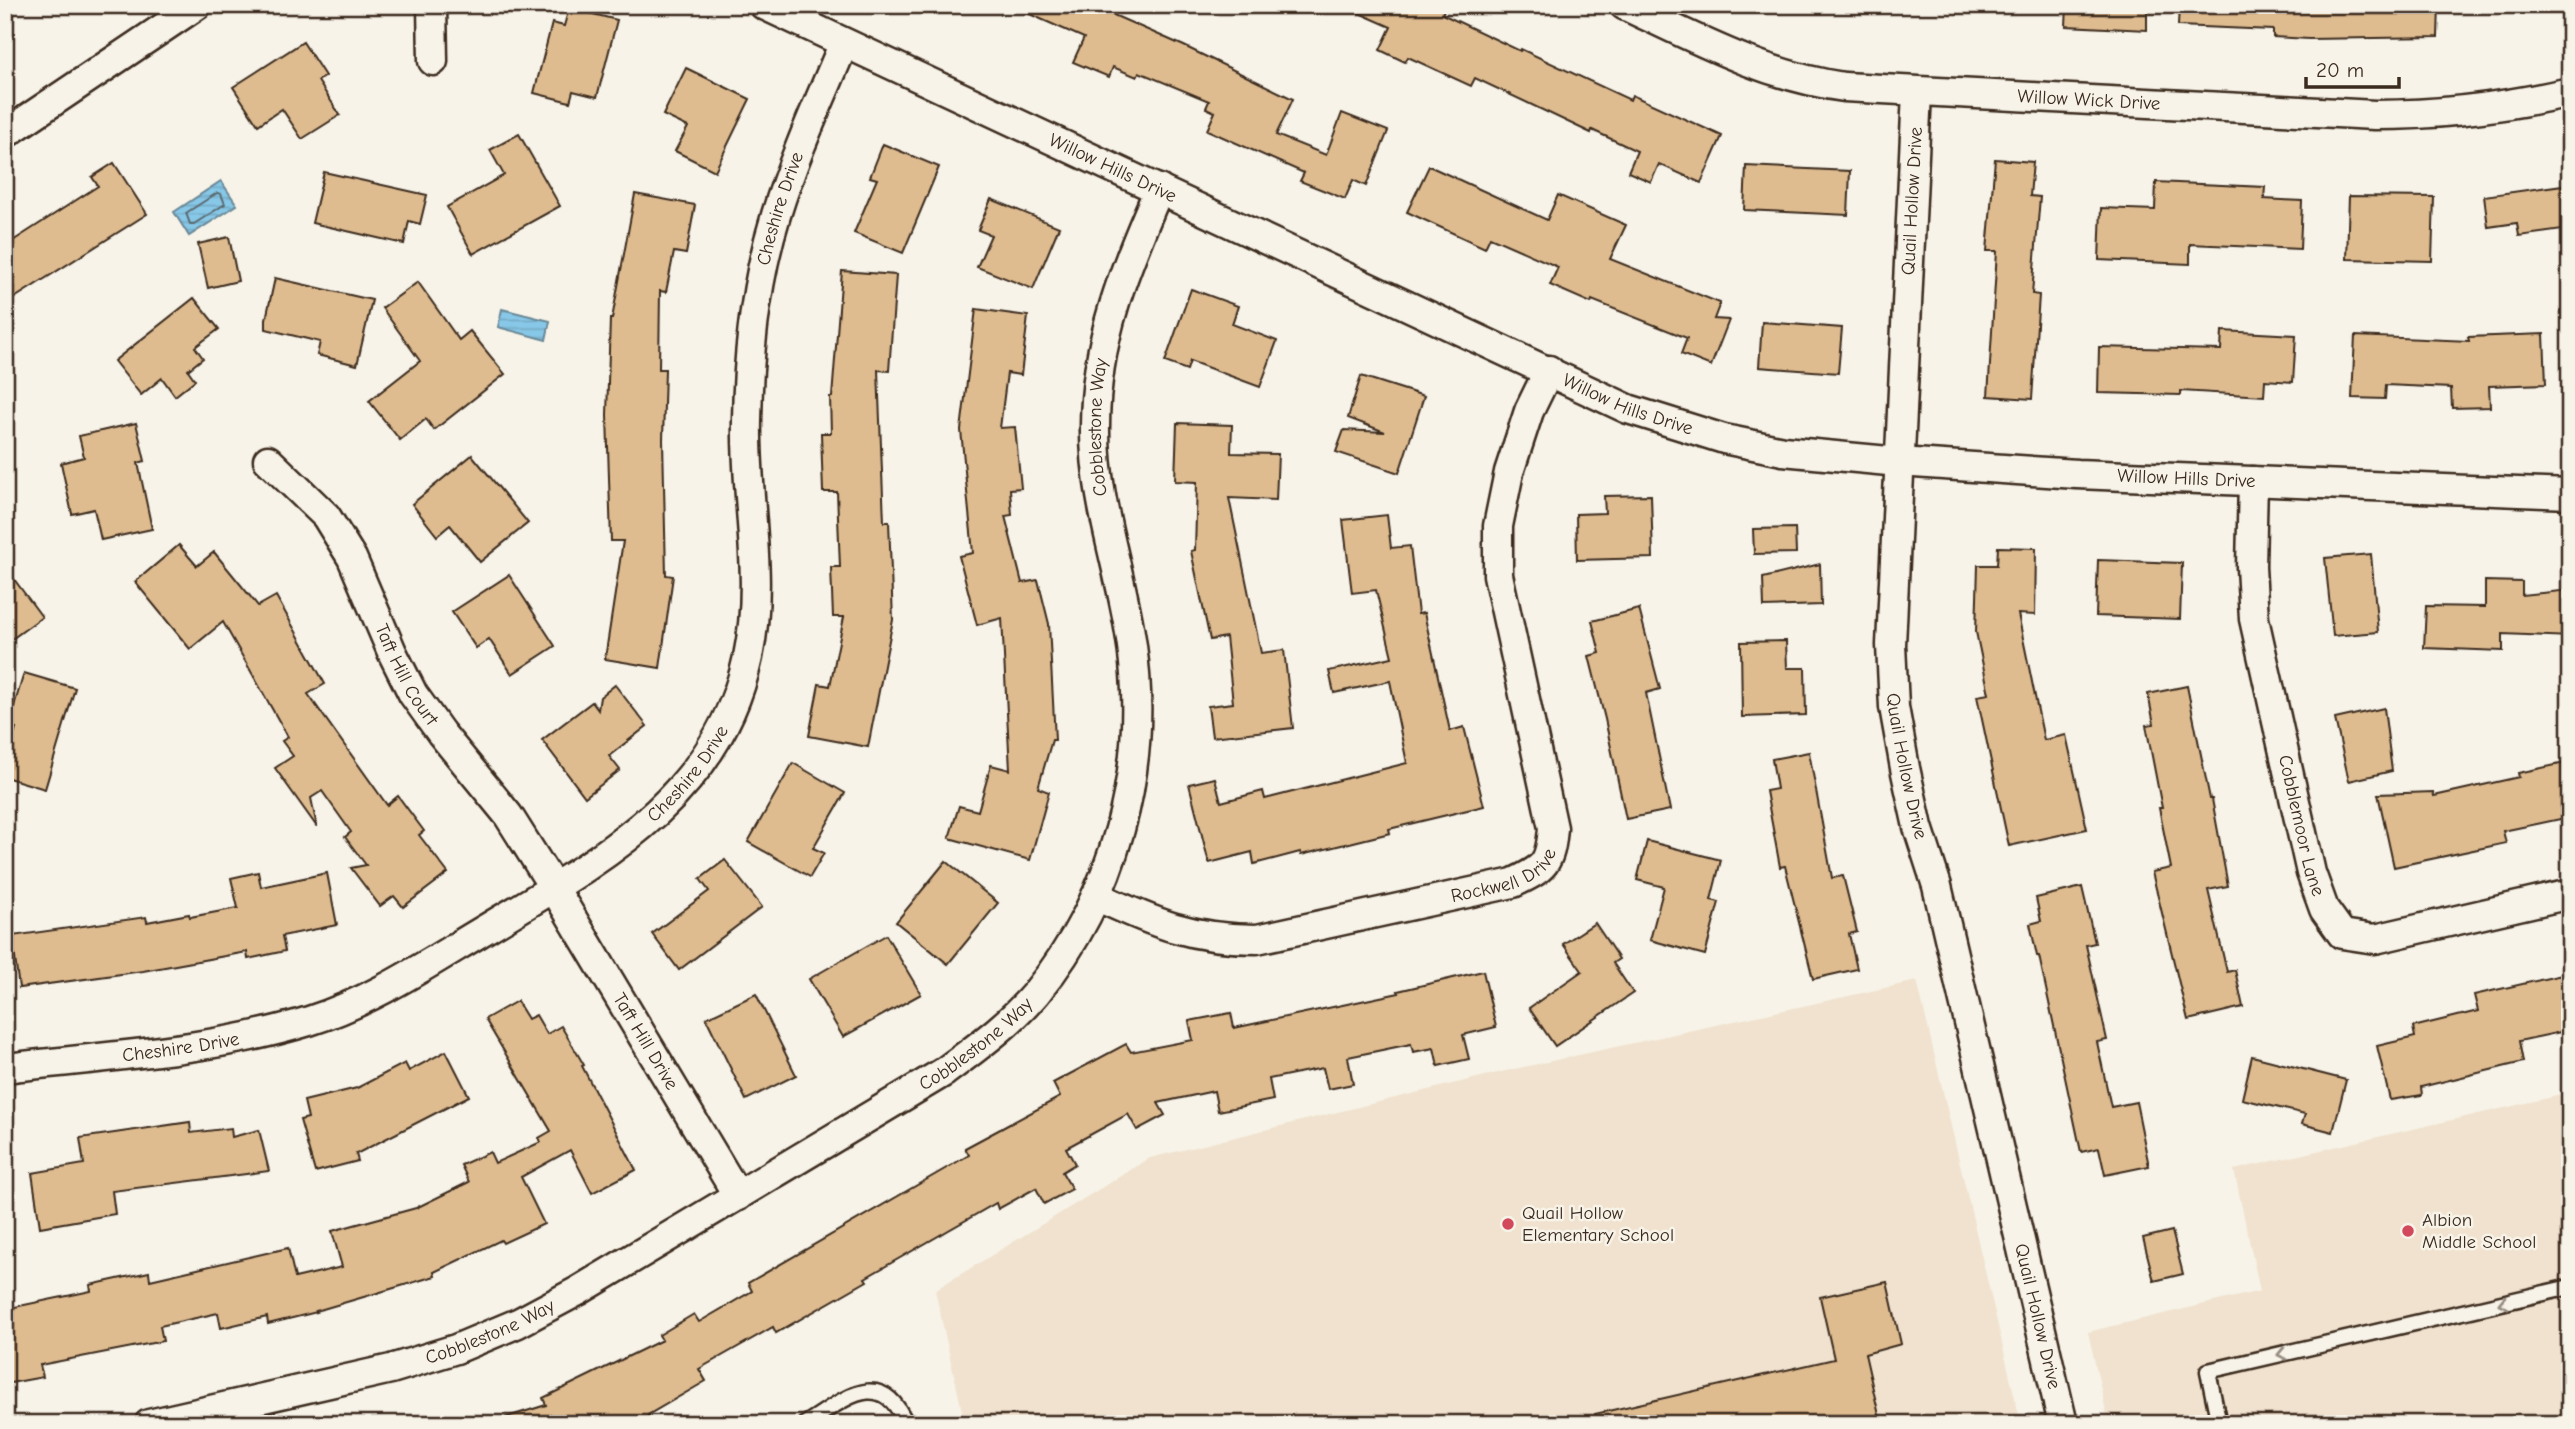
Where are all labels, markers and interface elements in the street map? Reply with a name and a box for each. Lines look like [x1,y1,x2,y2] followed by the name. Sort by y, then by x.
[2306,46,2398,90] scale bar
[2316,58,2364,82] text: 20 m
[2017,85,2161,115] street label: Willow Wick Drive
[1897,126,1927,276] street label: Quail Hollow Drive
[1045,129,1180,207] street label: Willow Hills Drive
[752,149,808,267] street label: Cheshire Drive
[1084,356,1112,498] street label: Cobblestone Way
[1559,369,1696,440] street label: Willow Hills Drive
[2117,465,2256,492] street label: Willow Hills Drive
[370,621,443,730] street label: Taft Hill Court
[1882,693,1932,842] street label: Quail Hollow Drive
[643,722,733,827] street label: Cheshire Drive
[2274,753,2329,899] street label: Cobblemoor Lane
[1449,846,1561,907] street label: Rockwell Drive
[608,989,683,1094] street label: Taft Hill Drive
[915,993,1038,1095] street label: Cobblestone Way
[121,1028,241,1066] street label: Cheshire Drive
[1522,1202,1674,1246] place label: Quail Hollow Elementary School
[2422,1209,2537,1253] place label: Albion Middle School
[1500,1216,1516,1232] marker: Quail Hollow Elementary School
[2400,1223,2416,1239] marker: Albion Middle School
[2010,1241,2065,1391] street label: Quail Hollow Drive
[423,1294,559,1369] street label: Cobblestone Way
[2497,1294,2509,1309] one-way arrow
[2276,1346,2288,1360] one-way arrow

